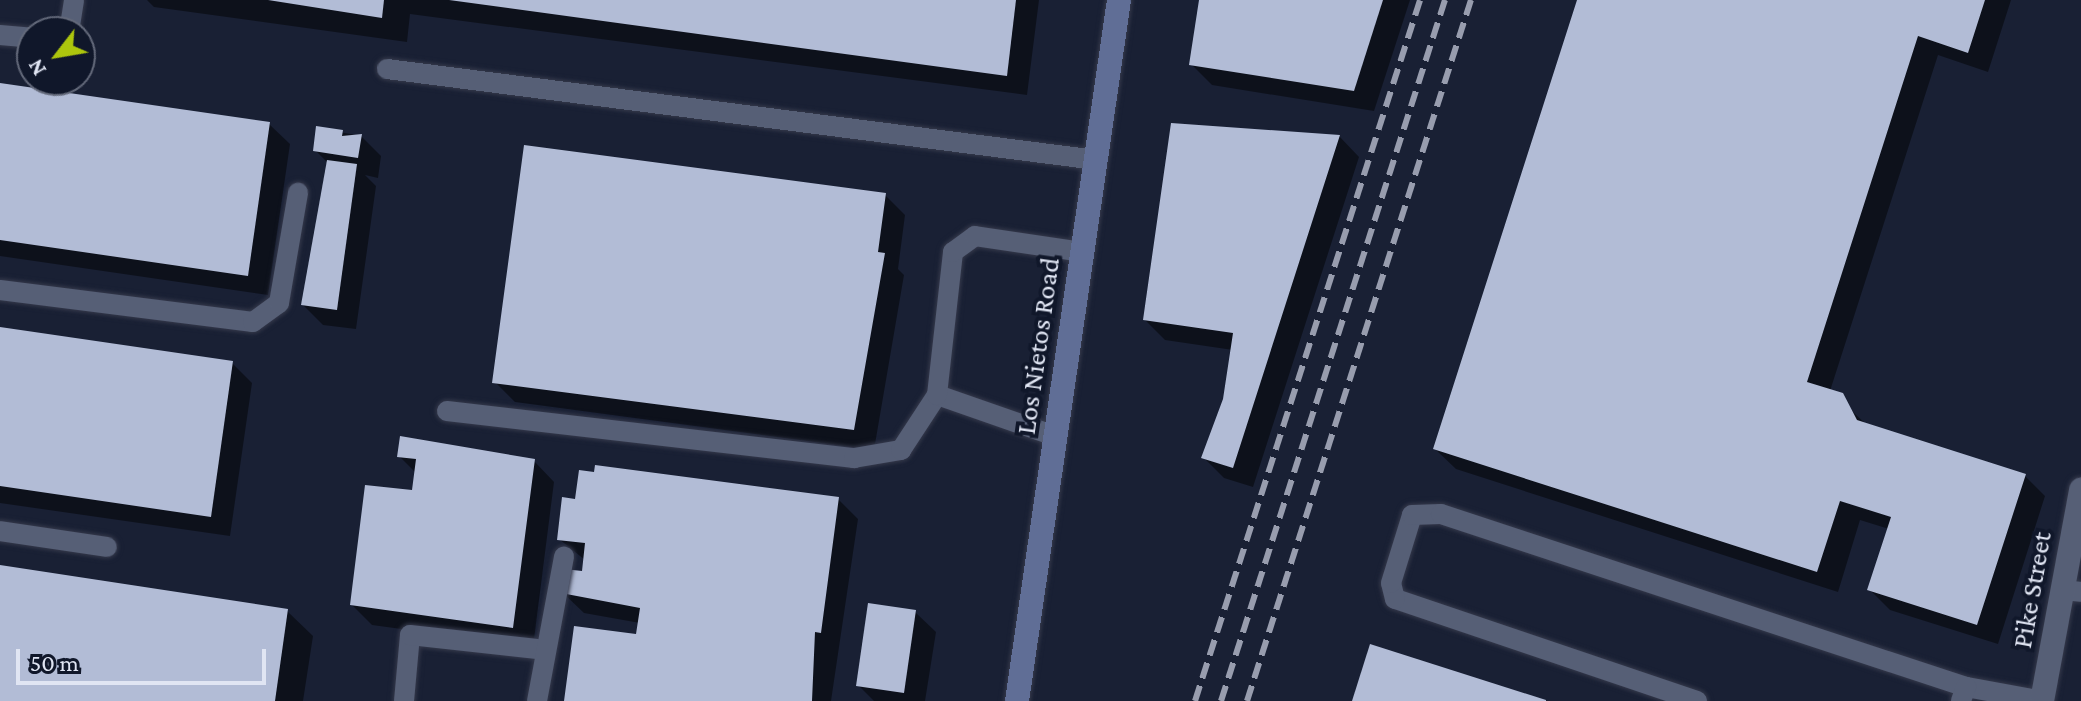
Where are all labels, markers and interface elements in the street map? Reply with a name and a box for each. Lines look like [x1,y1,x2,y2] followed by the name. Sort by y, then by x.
[16,16,96,96] north arrow
[22,55,51,80] text: N
[1009,255,1067,437] street label: Los Nietos Road
[2005,529,2059,651] street label: Pike Street
[20,633,270,683] scale bar
[30,649,79,676] text: 50 m

